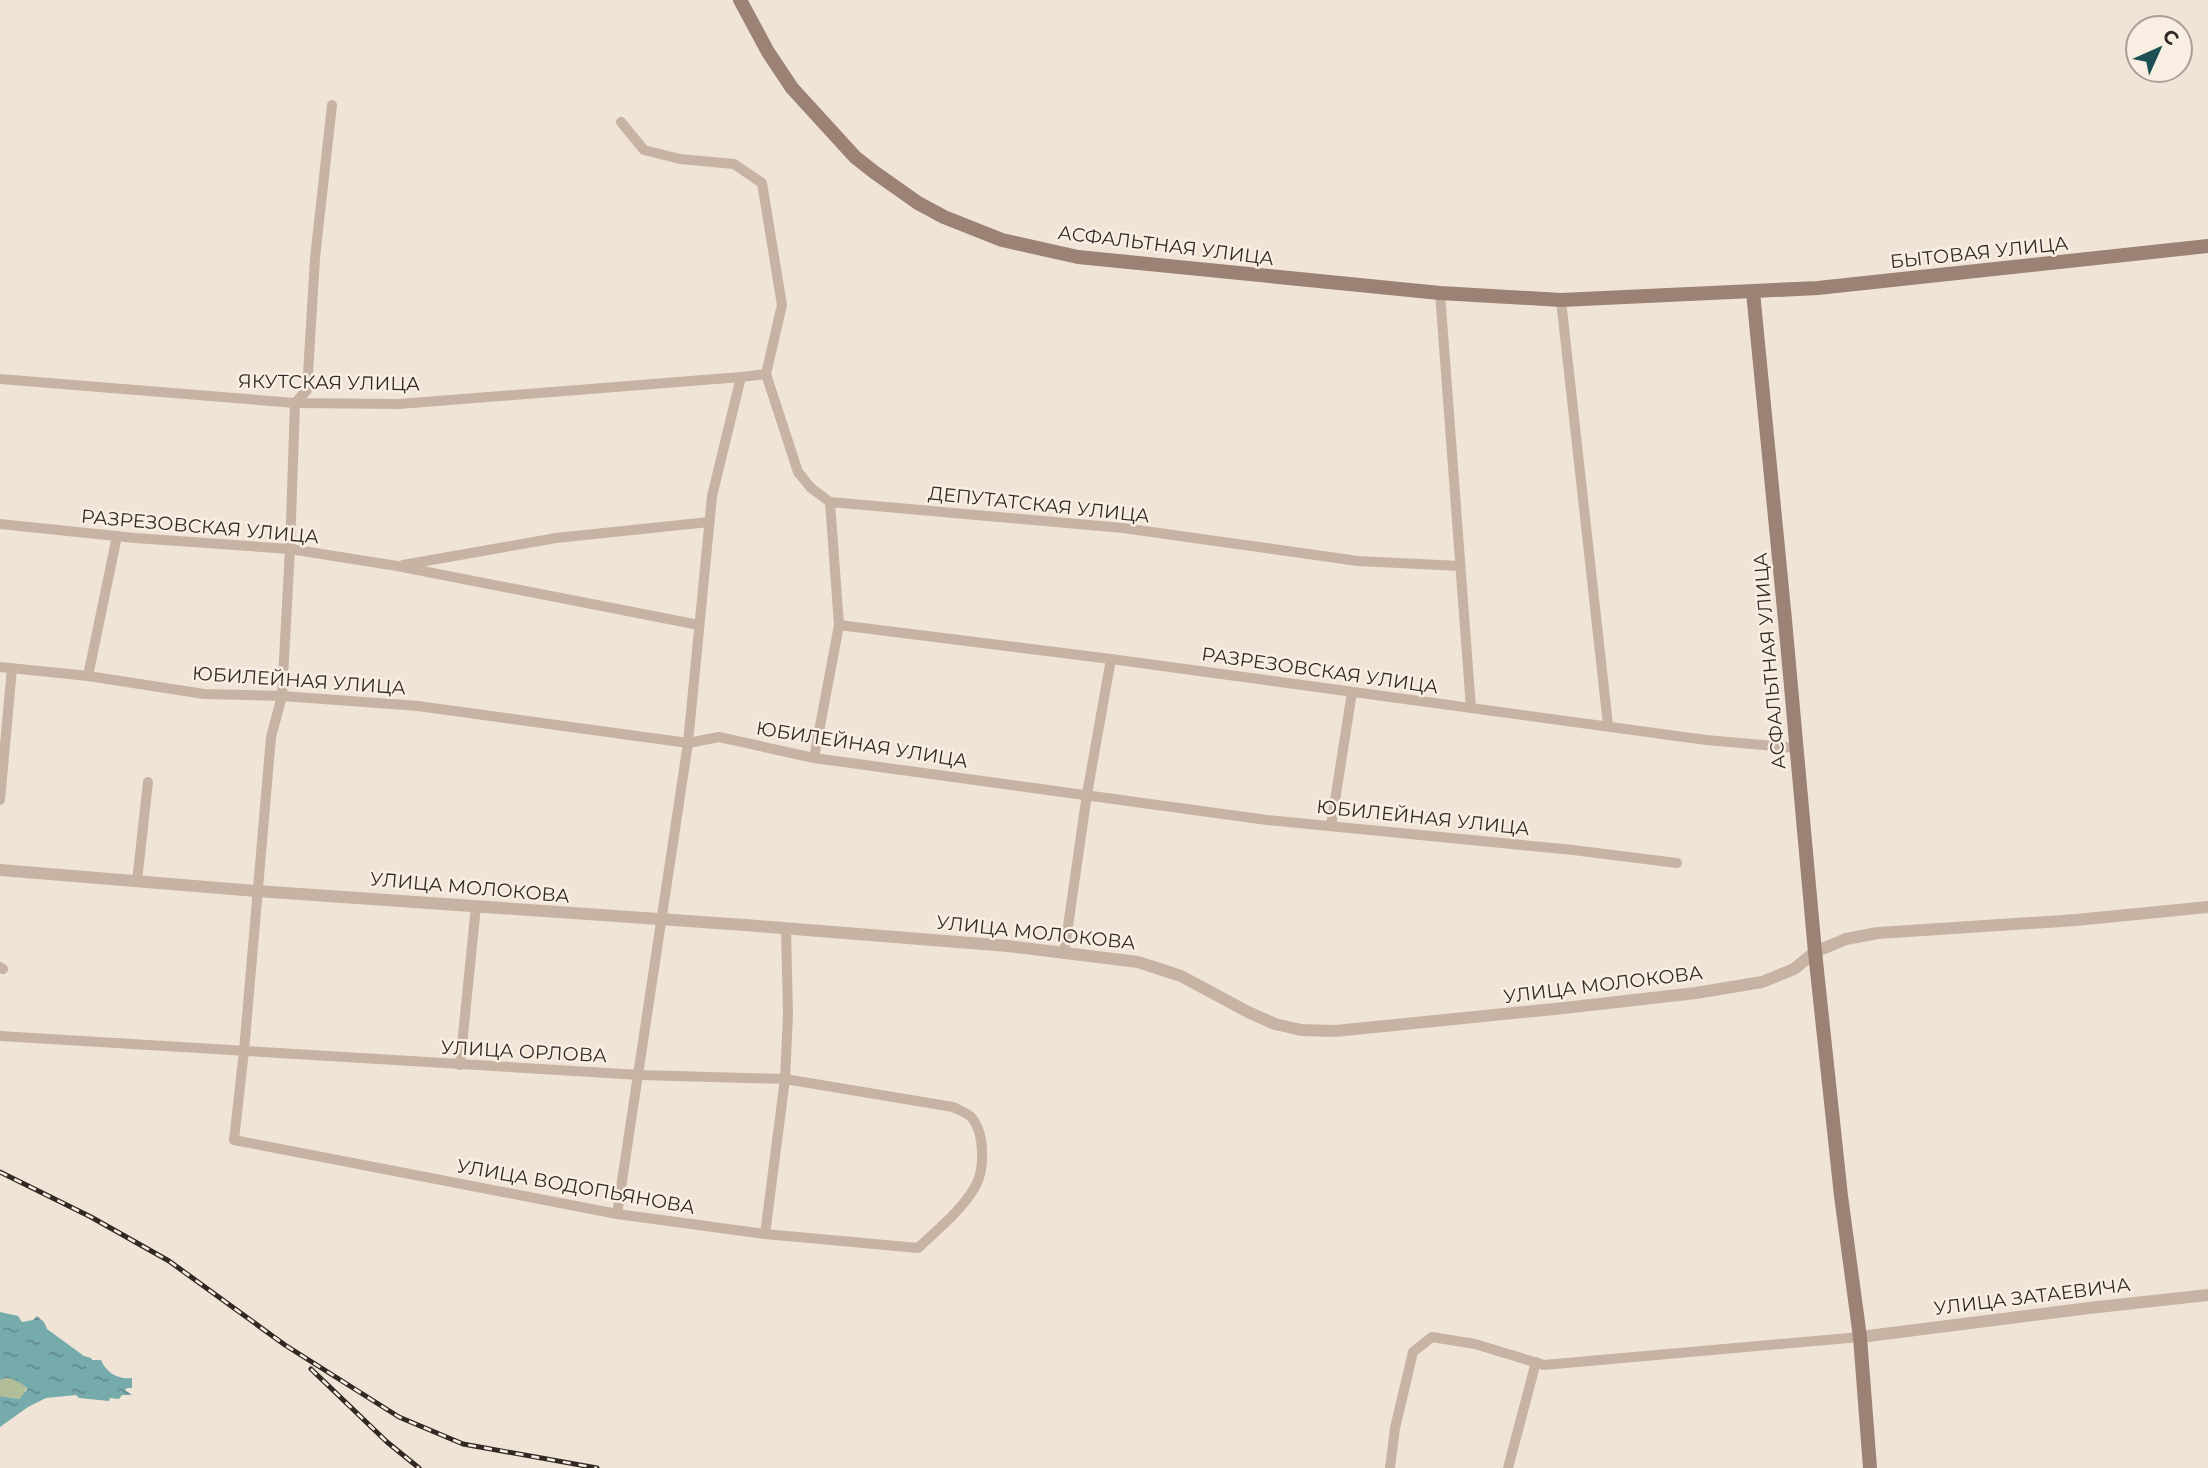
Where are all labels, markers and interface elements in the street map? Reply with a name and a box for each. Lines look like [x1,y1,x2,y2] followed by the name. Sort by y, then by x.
[2124,14,2194,84] north arrow
[2158,24,2184,50] text: С
[1057,221,1275,270] street label: АСФАЛЬТНАЯ УЛИЦА
[1889,232,2069,273] street label: БЫТОВАЯ УЛИЦА
[238,369,420,396] street label: ЯКУТСКАЯ УЛИЦА
[927,481,1151,528] street label: ДЕПУТАТСКАЯ УЛИЦА
[80,505,320,548] street label: РАЗРЕЗОВСКАЯ УЛИЦА
[1749,552,1790,770] street label: АСФАЛЬТНАЯ УЛИЦА
[1200,642,1440,698] street label: РАЗРЕЗОВСКАЯ УЛИЦА
[191,662,407,699] street label: ЮБИЛЕЙНАЯ УЛИЦА
[754,716,969,773] street label: ЮБИЛЕЙНАЯ УЛИЦА
[1315,795,1531,840] street label: ЮБИЛЕЙНАЯ УЛИЦА
[369,867,571,908] street label: УЛИЦА МОЛОКОВА
[935,911,1137,954] street label: УЛИЦА МОЛОКОВА
[1502,961,1704,1008] street label: УЛИЦА МОЛОКОВА
[440,1036,608,1067] street label: УЛИЦА ОРЛОВА
[455,1154,697,1219] street label: УЛИЦА ВОДОПЬЯНОВА
[1932,1273,2132,1320] street label: УЛИЦА ЗАТАЕВИЧА

